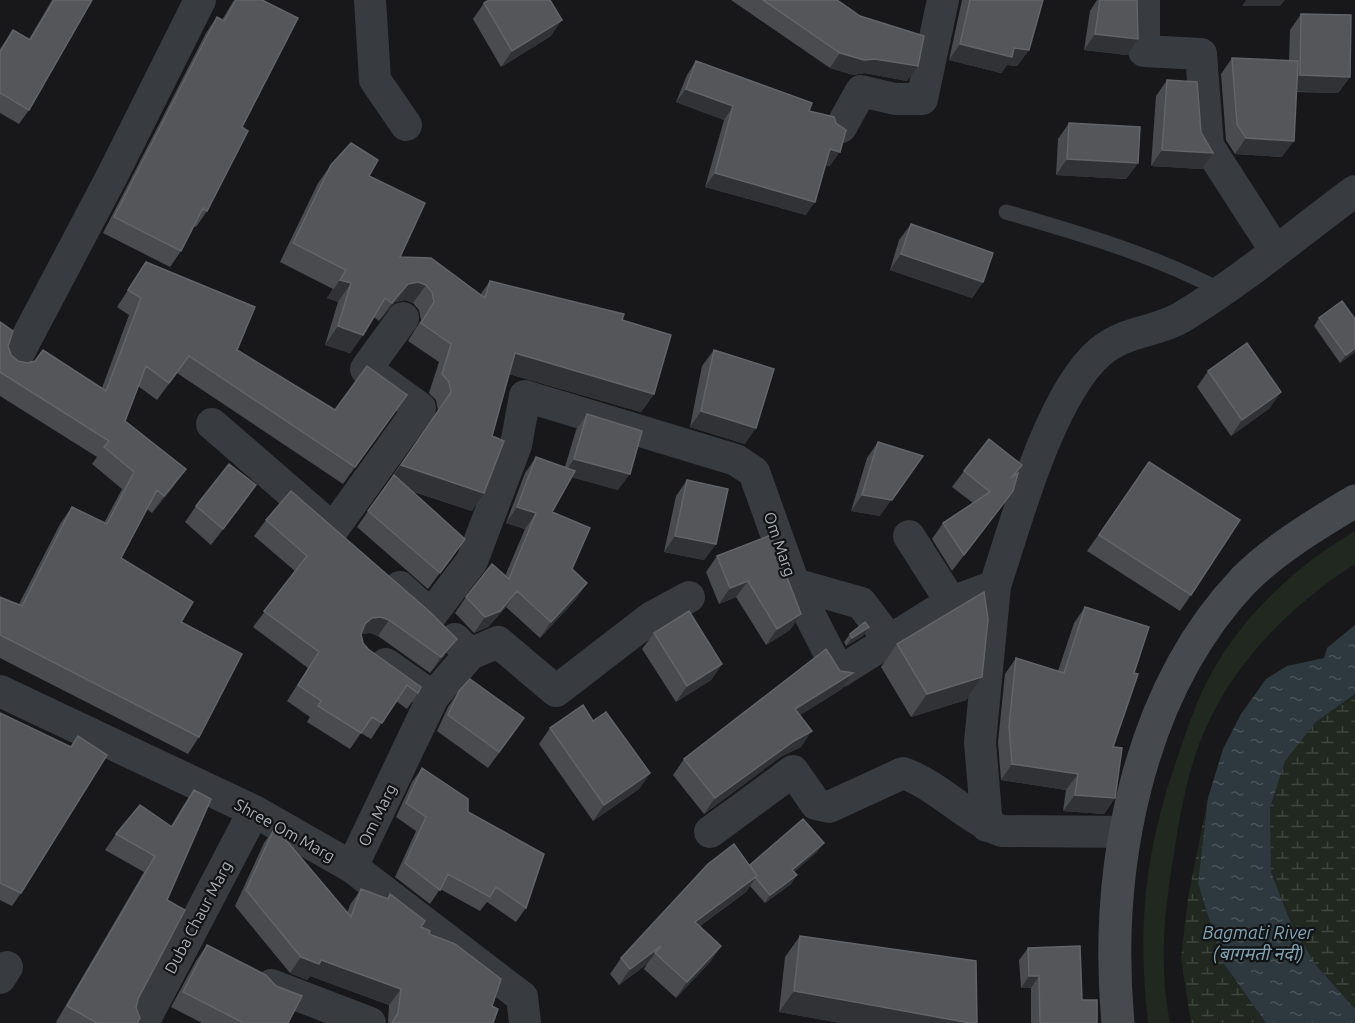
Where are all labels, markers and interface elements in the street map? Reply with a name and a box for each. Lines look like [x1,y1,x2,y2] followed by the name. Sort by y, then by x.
[761,509,799,579] street label: Om Marg
[354,781,400,849] street label: Om Marg
[232,795,338,865] street label: Shree Om Marg
[161,858,235,976] street label: Duba Chaur Marg
[1202,922,1315,964] water label: Bagmati River (बागमती नदी)

